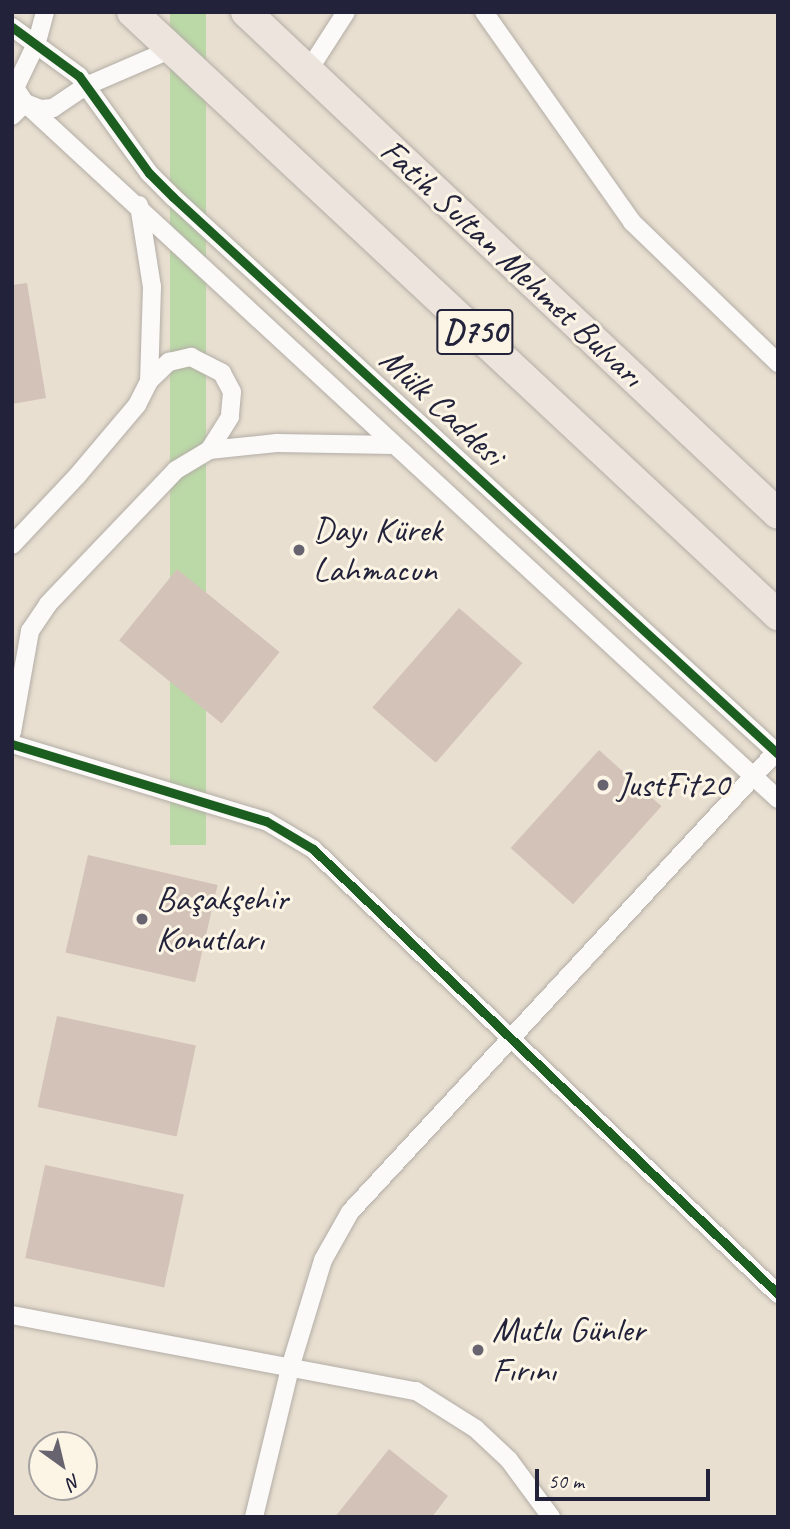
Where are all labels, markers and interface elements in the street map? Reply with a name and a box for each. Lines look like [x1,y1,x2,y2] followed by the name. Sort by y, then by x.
[371,130,653,396] street label: Fatih Sultan Mehmet Bulvarı
[435,302,515,362] road number: D750
[371,339,513,475] street label: Mülk Caddesi
[313,509,442,591] place label: Dayı Kürek Lahmacun
[291,542,307,558] marker: Dayı Kürek Lahmacun
[617,764,729,806] place label: JustFit20
[595,777,611,793] marker: JustFit20
[156,878,288,960] place label: Başakşehir Konutları
[134,911,150,927] marker: Başakşehir Konutları
[492,1309,644,1391] place label: Mutlu Günler Fırını
[470,1342,486,1358] marker: Mutlu Günler Fırını
[28,1431,98,1501] north arrow
[538,1456,713,1500] scale bar
[548,1468,584,1494] text: 50 m
[62,1469,85,1495] text: N

